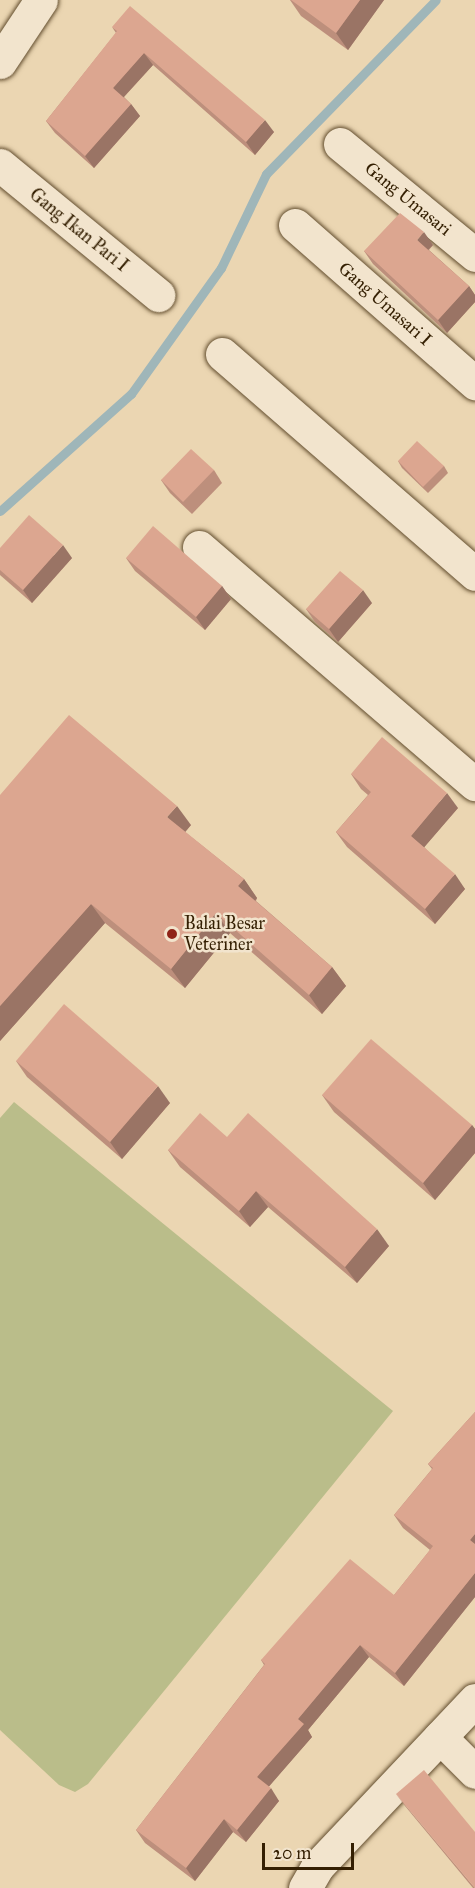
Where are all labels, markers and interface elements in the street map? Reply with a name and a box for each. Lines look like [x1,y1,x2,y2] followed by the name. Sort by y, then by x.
[360,158,456,240] street label: Gang Umasari
[25,184,133,276] street label: Gang Ikan Pari I
[334,258,436,350] street label: Gang Umasari I
[184,913,265,956] place label: Balai Besar Veteriner
[165,927,179,941] marker: Balai Besar Veteriner
[265,1831,356,1869] scale bar
[273,1842,311,1864] text: 20 m

